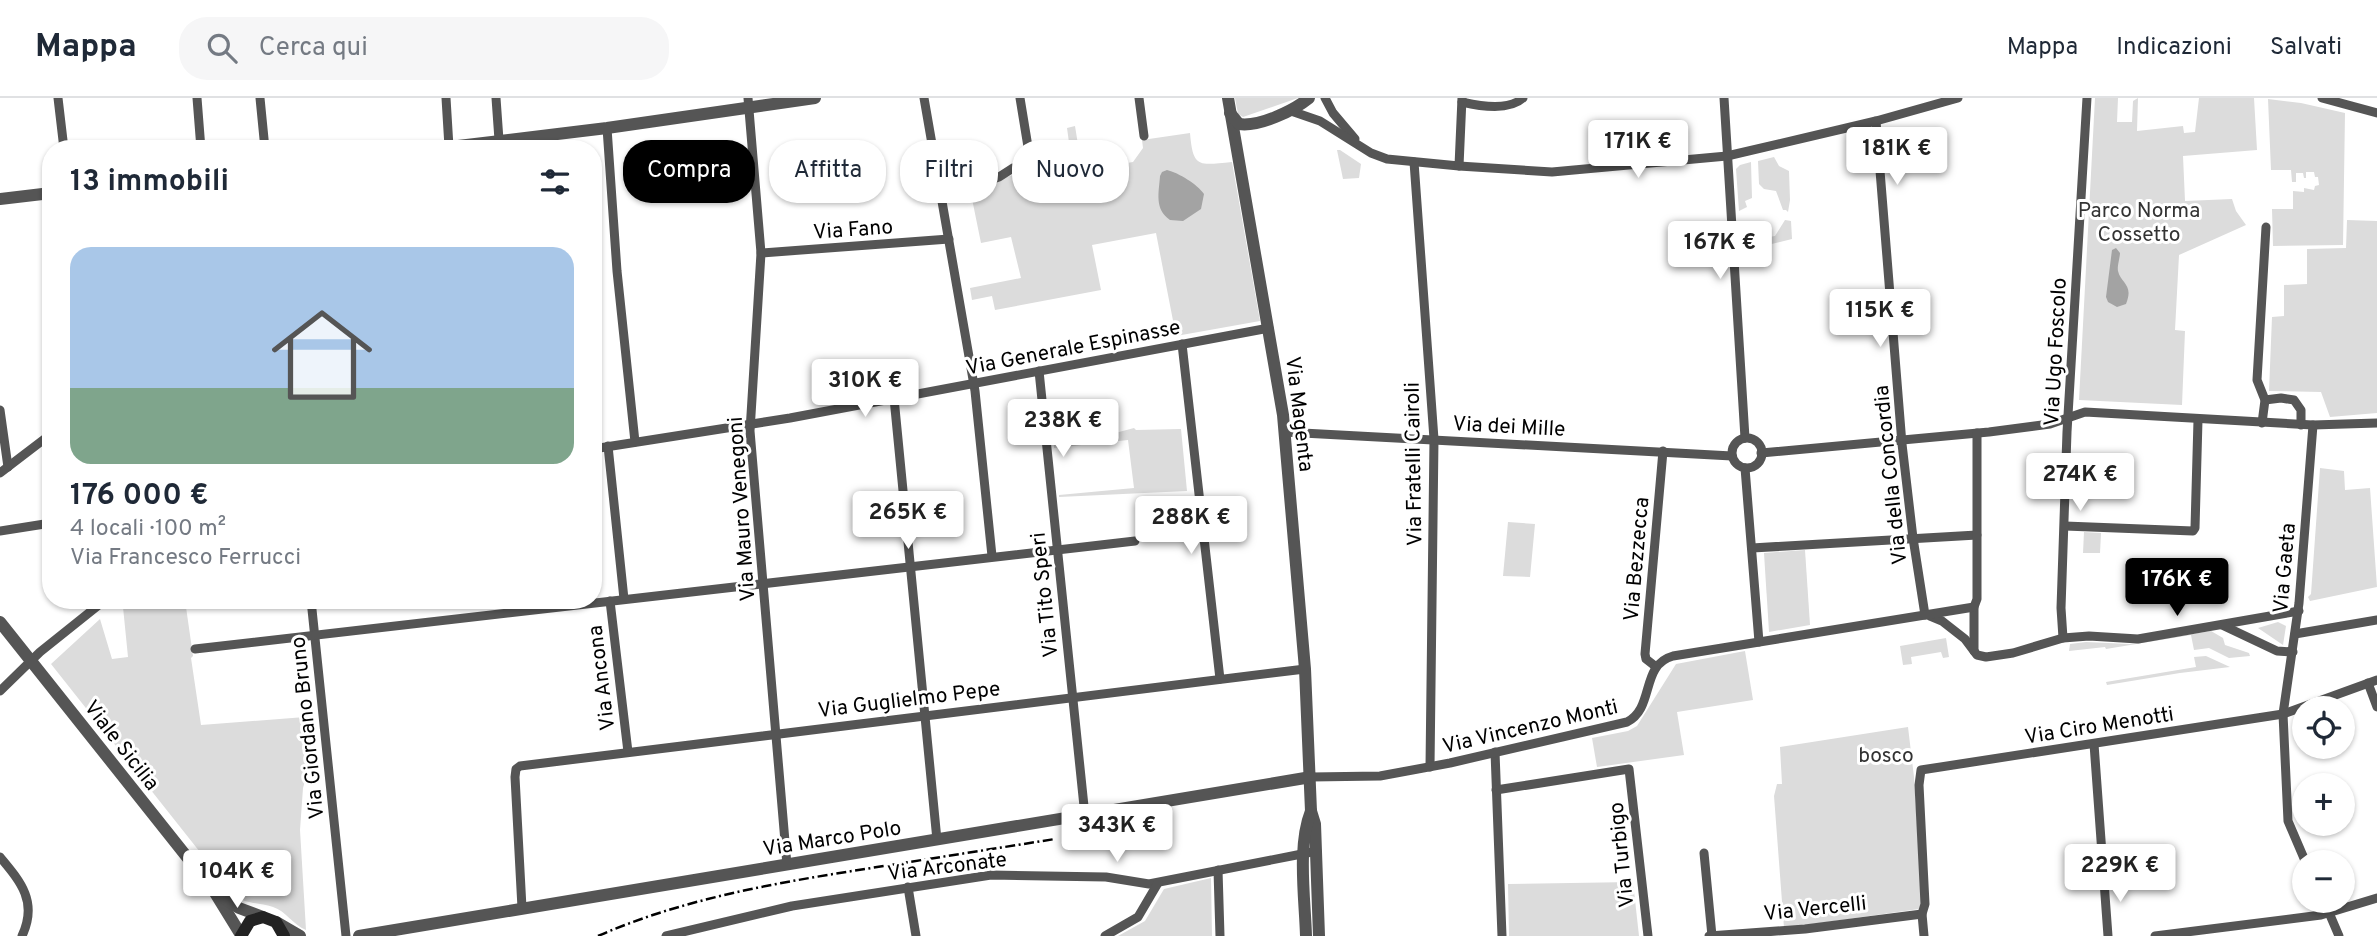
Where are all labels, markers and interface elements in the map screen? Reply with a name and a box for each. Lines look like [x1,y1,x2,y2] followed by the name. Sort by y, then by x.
[179,17,669,80] search box
[35,27,137,69] text: Mappa
[203,29,241,67] icon: search
[259,32,368,65] text: Cerca qui
[2007,33,2078,63] text: Mappa
[2116,33,2232,63] text: Indicazioni
[2270,33,2342,63] text: Salvati
[1581,120,1695,180] pin: 171K €
[1840,127,1954,187] pin: 181K €
[1604,128,1672,157] text: 171K €
[1862,135,1932,164] text: 181K €
[623,140,755,203] chip: Compra
[769,140,886,203] chip: Affitta
[900,140,998,203] chip: Filtri
[1012,140,1129,203] chip: Nuovo
[536,163,574,201] icon: filters
[70,164,229,201] text: 13 immobili
[2078,198,2200,249] park label: Parco Norma Cossetto
[812,214,894,247] street label: Via Fano
[1663,222,1777,281] pin: 167K €
[1684,229,1756,258] text: 167K €
[2039,277,2074,427] street label: Via Ugo Foscolo
[1823,289,1937,349] pin: 115K €
[259,292,385,418] icon: home
[1845,297,1915,326] text: 115K €
[964,314,1183,383] street label: Via Generale Espinasse
[1278,355,1319,473] street label: Via Magenta
[808,360,922,419] pin: 310K €
[828,367,902,396] text: 310K €
[1400,382,1429,546] street label: Via Fratelli Cairoli
[1869,384,1914,566] street label: Via della Concordia
[1006,400,1120,459] pin: 238K €
[1024,407,1102,436] text: 238K €
[1452,411,1566,444] street label: Via dei Mille
[723,416,762,602] street label: Via Mauro Venegoni
[2023,454,2137,513] pin: 274K €
[2042,461,2118,490] text: 274K €
[70,478,208,515] text: 176 000 €
[851,491,965,551] pin: 265K €
[1134,496,1248,556] pin: 288K €
[1619,496,1656,622] street label: Via Bezzecca
[869,499,947,528] text: 265K €
[1151,504,1231,533] text: 288K €
[70,515,226,544] text: 4 locali · 100 m²
[2268,522,2303,614] street label: Via Gaeta
[1025,531,1065,659] street label: Via Tito Speri
[70,544,301,573] text: Via Francesco Ferrucci
[2120,559,2234,618] pin: 176K €
[2141,566,2213,595] text: 176K €
[583,624,622,732] street label: Via Ancona
[285,635,332,821] street label: Via Giordano Bruno
[816,676,1002,725] street label: Via Guglielmo Pepe
[1440,694,1621,761] street label: Via Vincenzo Monti
[77,695,165,797] street label: Viale Sicilia
[2292,696,2355,913] map controls
[2292,696,2355,759] button: locate
[2023,701,2176,752] street label: Via Ciro Menotti
[1858,743,1914,770] park label: bosco
[2292,773,2355,836] button: +
[1604,801,1641,909] street label: Via Turbigo
[1060,804,1174,864] pin: 343K €
[1078,812,1156,841] text: 343K €
[761,815,903,864] street label: Via Marco Polo
[2063,844,2177,904] pin: 229K €
[886,847,1008,888] street label: Via Arconate
[180,850,294,910] pin: 104K €
[2292,850,2355,913] button: −
[2081,852,2159,881] text: 229K €
[199,858,275,887] text: 104K €
[1762,891,1868,928] street label: Via Vercelli

